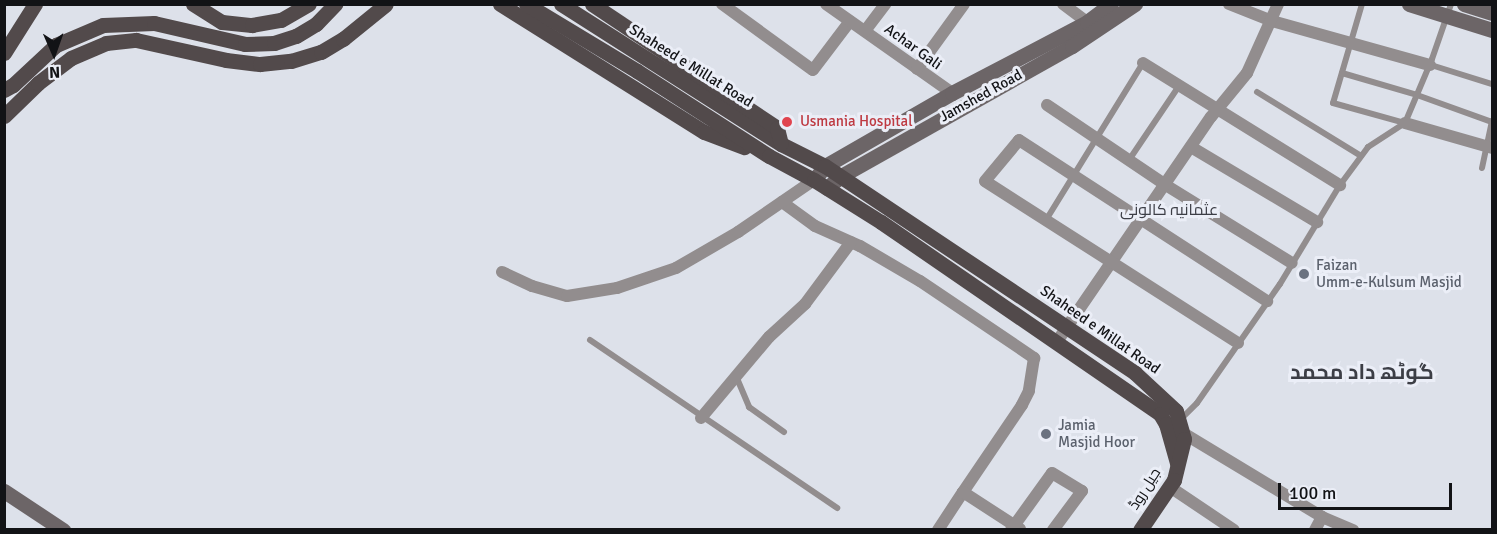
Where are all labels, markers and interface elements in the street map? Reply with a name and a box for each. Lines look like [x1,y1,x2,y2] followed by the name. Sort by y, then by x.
[881,20,945,74] street label: Achar Gali
[626,21,756,111] street label: Shaheed e Millat Road
[24,24,84,84] north arrow
[49,62,61,82] text: N
[937,66,1025,126] street label: Jamshed Road
[778,113,796,131] marker: Usmania Hospital
[800,113,913,131] place label: Usmania Hospital
[1120,200,1218,220] district label: عثمانیہ کالونی
[1316,256,1462,291] place label: Faizan Umm-e-Kulsum Masjid
[1297,267,1311,281] marker: Faizan Umm-e-Kulsum Masjid
[1037,282,1163,378] street label: Shaheed e Millat Road
[1290,359,1434,385] district label: گوٹھ داد محمد
[1058,416,1135,451] place label: Jamia Masjid Hoor
[1039,427,1053,441] marker: Jamia Masjid Hoor
[1125,465,1165,513] street label: جیل روڈ
[1281,471,1455,509] scale bar
[1289,482,1336,504] text: 100 m

